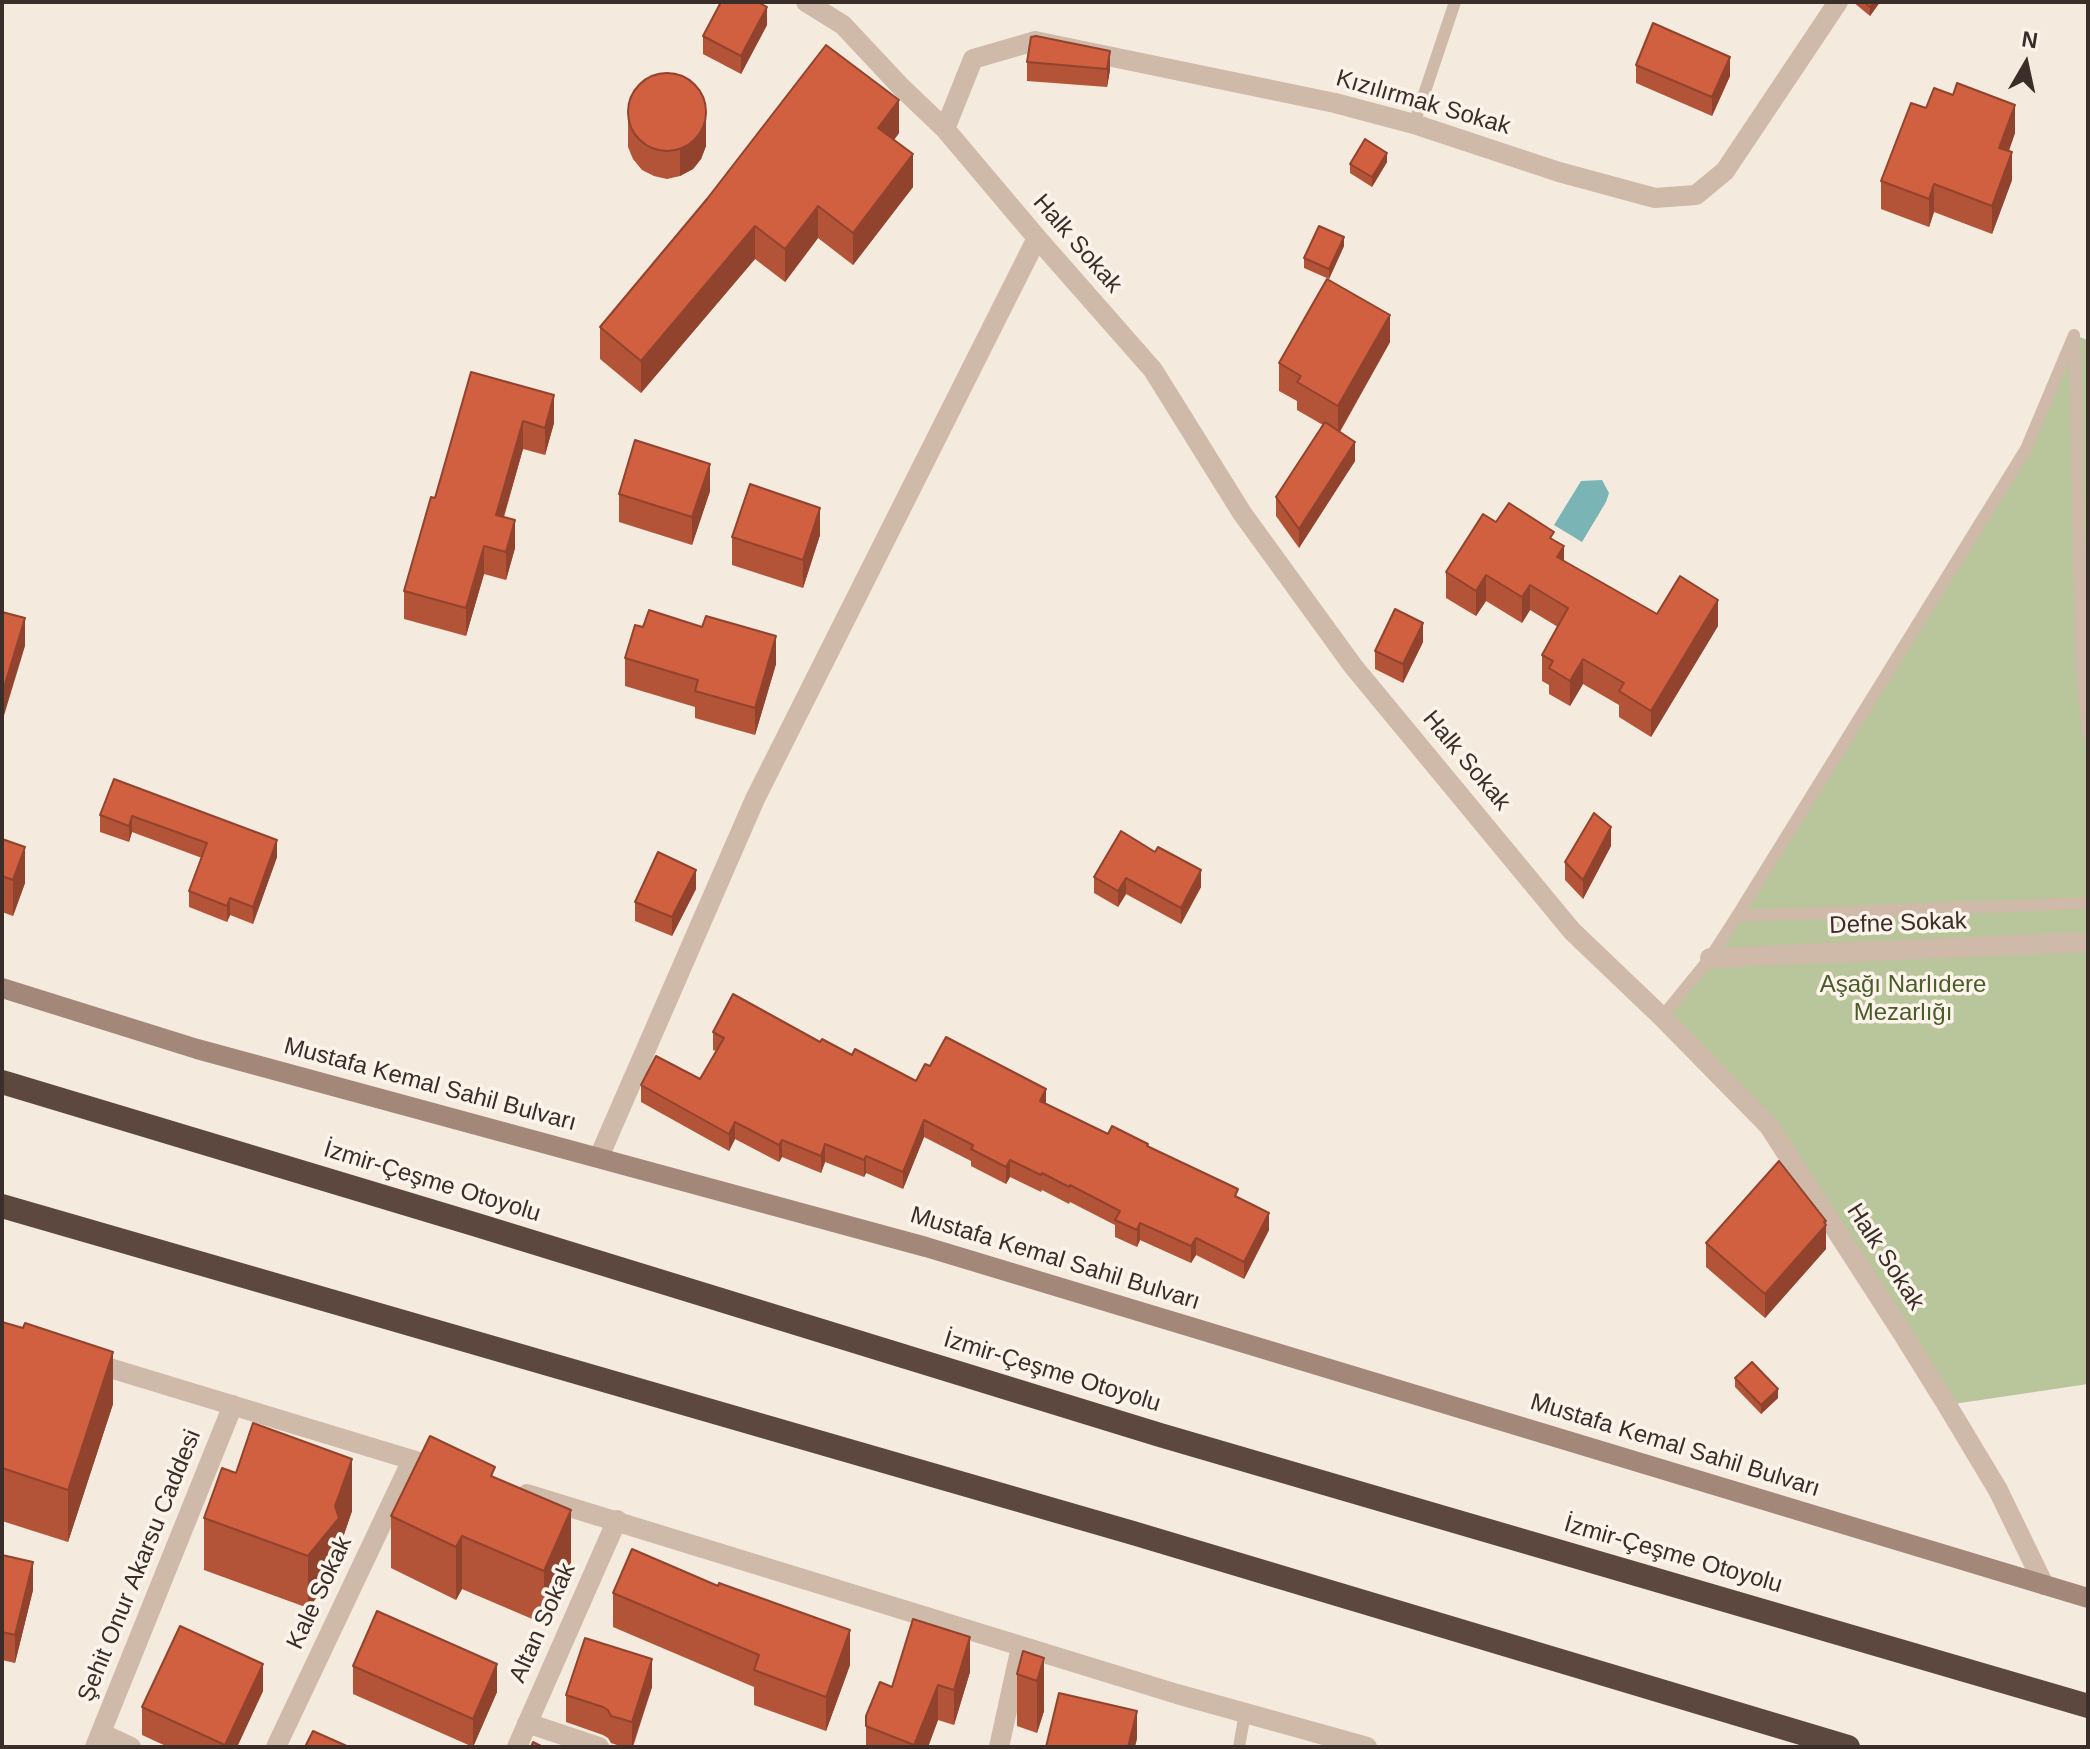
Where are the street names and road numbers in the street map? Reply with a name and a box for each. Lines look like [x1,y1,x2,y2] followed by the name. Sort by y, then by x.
[1332,64,1514,142] street label: Kızılırmak Sokak
[1026,189,1128,299] street label: Halk Sokak
[1416,705,1516,817] street label: Halk Sokak
[1829,907,1967,941] street label: Defne Sokak
[281,1032,579,1138] street label: Mustafa Kemal Sahil Bulvarı
[320,1135,544,1229] street label: İzmir-Çeşme Otoyolu
[1840,1198,1930,1316] street label: Halk Sokak
[907,1201,1203,1317] street label: Mustafa Kemal Sahil Bulvarı
[940,1325,1164,1419] street label: İzmir-Çeşme Otoyolu
[1527,1388,1823,1504] street label: Mustafa Kemal Sahil Bulvarı
[72,1426,208,1706] street label: Şehit Onur Akarsu Caddesi
[1561,1510,1785,1600] street label: İzmir-Çeşme Otoyolu
[281,1532,359,1654] street label: Kale Sokak
[504,1559,582,1687] street label: Altan Sokak

